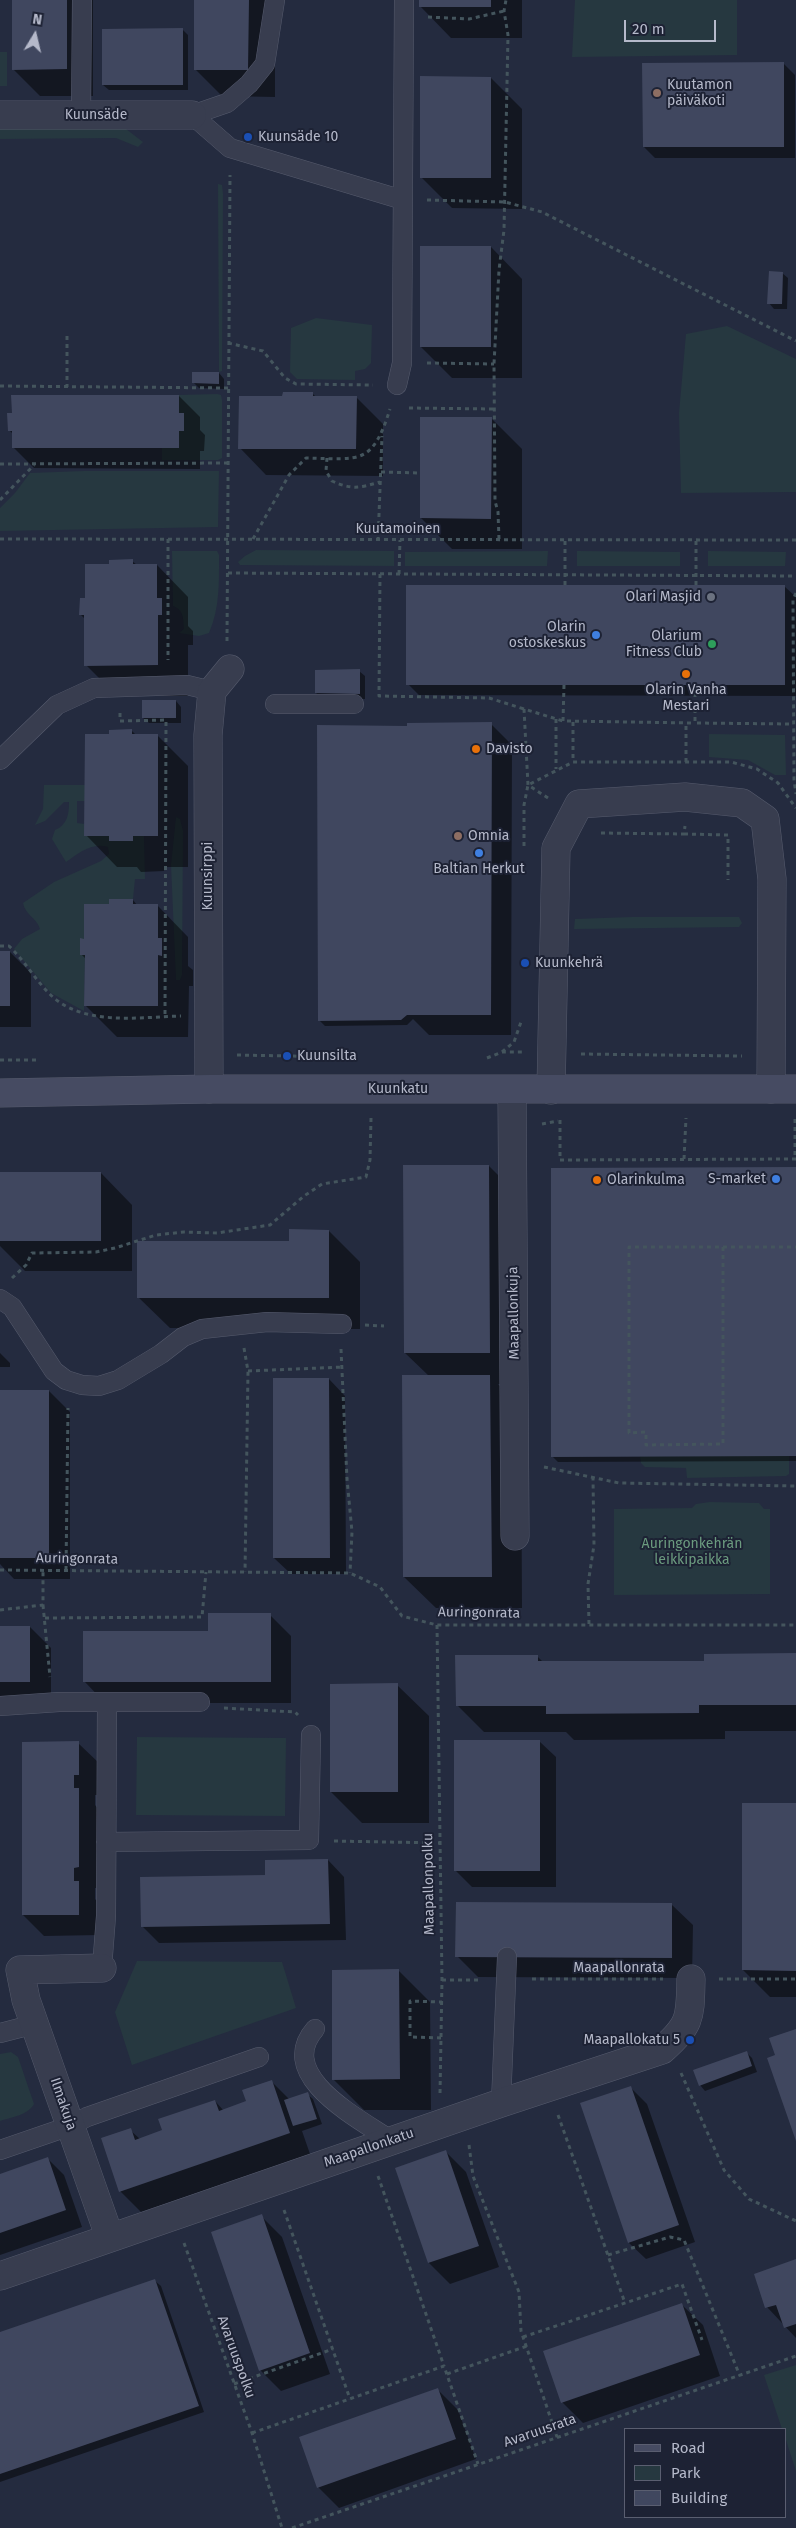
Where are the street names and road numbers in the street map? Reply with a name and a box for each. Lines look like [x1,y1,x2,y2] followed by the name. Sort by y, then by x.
[65,107,127,123] street label: Kuunsäde
[355,521,441,537] street label: Kuutamoinen
[200,841,216,911] street label: Kuunsirppi
[368,1081,428,1097] street label: Kuunkatu
[505,1266,523,1360] street label: Maapallonkuja
[36,1550,118,1568] street label: Auringonrata
[438,1604,520,1622] street label: Auringonrata
[420,1833,438,1935] street label: Maapallonpolku
[573,1960,665,1976] street label: Maapallonrata
[46,2075,80,2133] street label: Ilmakuja
[322,2125,416,2171] street label: Maapallonkatu
[213,2314,259,2400] street label: Avaruuspolku
[502,2411,578,2451] street label: Avaruusrata

